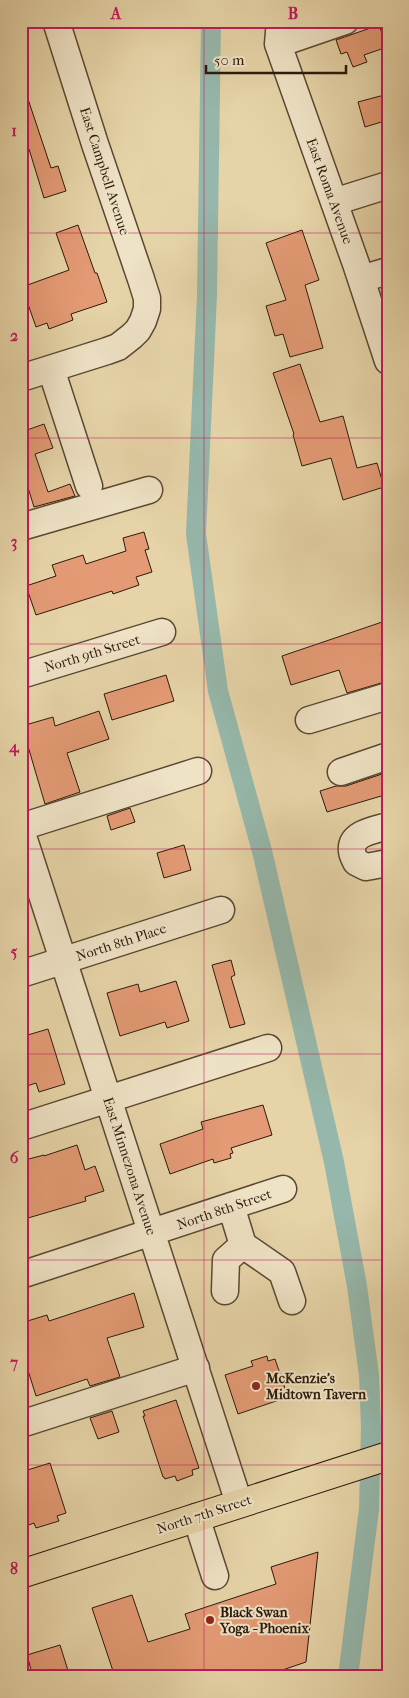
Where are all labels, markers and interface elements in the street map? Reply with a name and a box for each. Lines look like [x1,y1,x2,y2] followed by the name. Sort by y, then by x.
[110,4,122,23] text: A
[288,4,298,23] text: B
[206,42,346,74] scale bar
[214,51,245,69] text: 50 m
[76,105,133,237] street label: East Campbell Avenue
[11,121,17,140] text: 1
[302,136,357,247] street label: East Roma Avenue
[10,326,18,345] text: 2
[11,532,17,552] text: 3
[42,631,142,676] street label: North 9th Street
[8,737,20,757] text: 4
[74,920,169,965] street label: North 8th Place
[11,942,18,961] text: 5
[99,1095,160,1237] street label: East Minnezona Avenue
[10,1148,19,1167] text: 6
[175,1185,274,1234] street label: North 8th Street
[9,1353,18,1372] text: 7
[265,1370,367,1403] place label: McKenzie's Midtown Tavern
[250,1380,262,1392] marker: McKenzie's Midtown Tavern
[155,1491,254,1538] street label: North 7th Street
[10,1559,18,1578] text: 8
[219,1604,309,1637] place label: Black Swan Yoga - Phoenix
[204,1614,216,1626] marker: Black Swan Yoga - Phoenix

